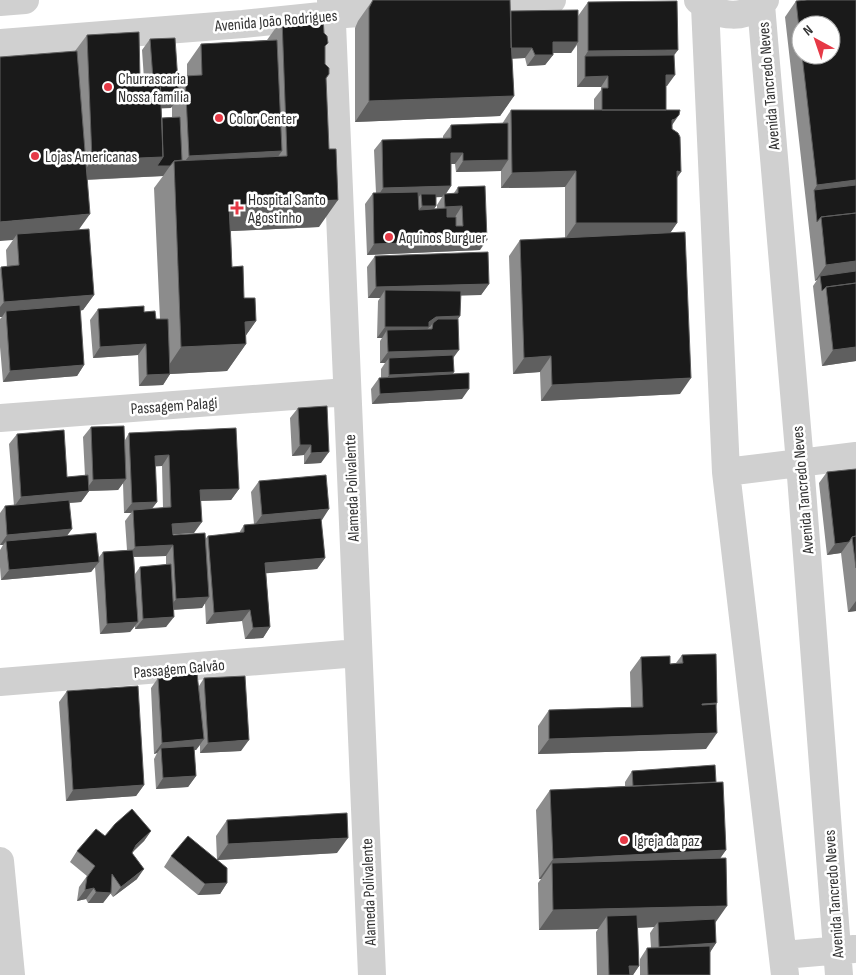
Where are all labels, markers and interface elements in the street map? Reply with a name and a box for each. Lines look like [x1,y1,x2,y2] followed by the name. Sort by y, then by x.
[213,7,338,36] street label: Avenida João Rodrigues
[791,15,841,65] north arrow
[754,21,785,152] street label: Avenida Tancredo Neves
[800,22,816,39] text: N
[118,70,189,107] place label: Churrascaria Nossa família
[102,81,114,93] marker: Churrascaria Nossa família
[229,110,297,129] place label: Color Center
[213,112,225,124] marker: Color Center
[45,148,137,167] place label: Lojas Americanas
[29,150,41,162] marker: Lojas Americanas
[247,191,326,228] place label: Hospital Santo Agostinho
[230,201,244,215] marker: Hospital Santo Agostinho
[398,229,487,248] place label: Aquinos Burguer
[383,231,395,243] marker: Aquinos Burguer
[130,394,218,419] street label: Passagem Palagi
[788,425,819,556] street label: Avenida Tancredo Neves
[341,434,364,543] street label: Alameda Polivalente
[133,656,226,683] street label: Passagem Galvão
[821,829,849,960] street label: Avenida Tancredo Neves
[634,832,700,851] place label: Igreja da paz
[618,834,630,846] marker: Igreja da paz
[358,838,381,947] street label: Alameda Polivalente

